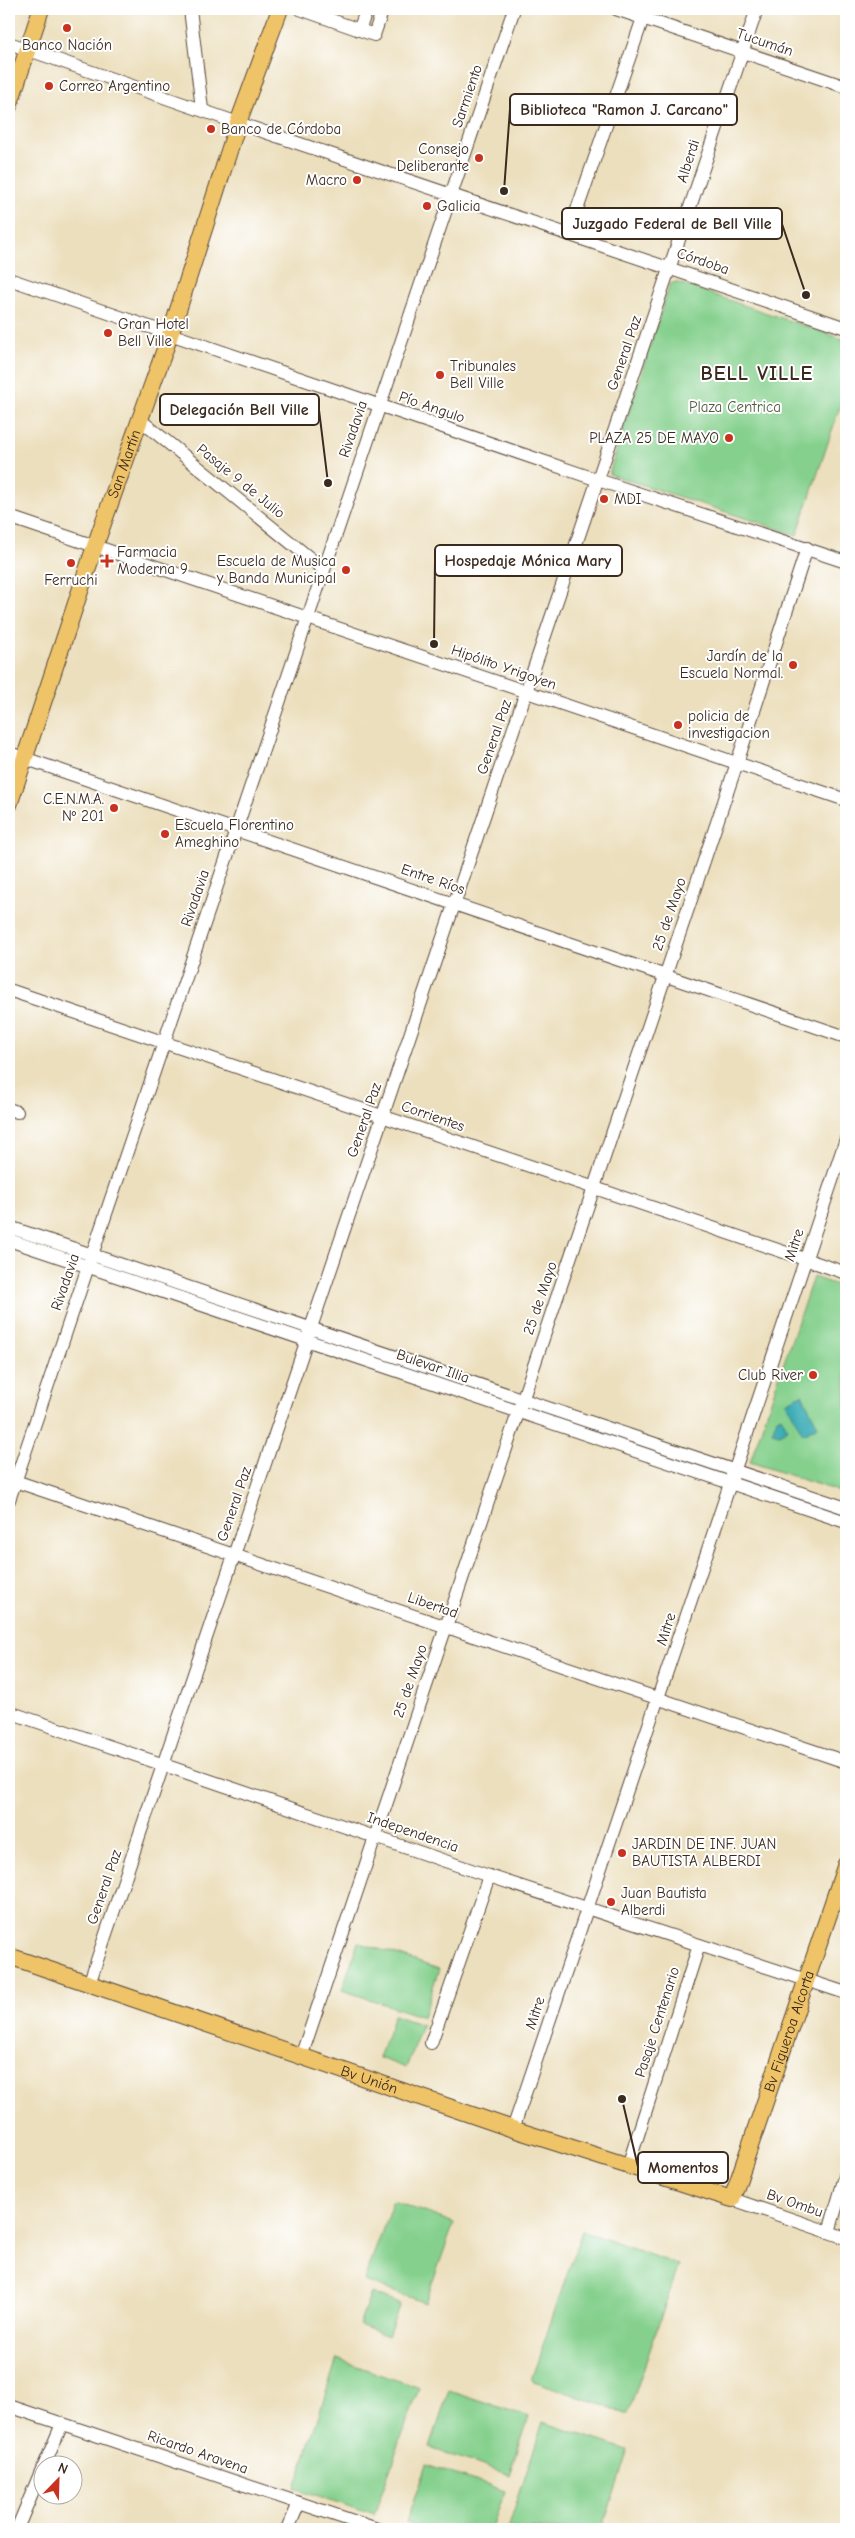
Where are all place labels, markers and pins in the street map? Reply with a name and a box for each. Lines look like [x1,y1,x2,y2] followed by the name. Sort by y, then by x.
[61,22,73,34] marker: Banco Nación
[22,36,112,54] place label: Banco Nación
[59,77,170,95] place label: Correo Argentino
[43,80,55,92] marker: Correo Argentino
[510,94,737,125] callout: Biblioteca "Ramon J. Carcano"
[221,120,341,138] place label: Banco de Córdoba
[205,123,217,135] marker: Banco de Córdoba
[397,140,469,175] place label: Consejo Deliberante
[473,152,485,164] marker: Consejo Deliberante
[306,171,347,189] place label: Macro
[351,174,363,186] marker: Macro
[437,197,481,215] place label: Galicia
[421,200,433,212] marker: Galicia
[562,208,782,239] callout: Juzgado Federal de Bell Ville
[118,315,189,350] place label: Gran Hotel Bell Ville
[102,327,114,339] marker: Gran Hotel Bell Ville
[450,357,516,392] place label: Tribunales Bell Ville
[434,369,446,381] marker: Tribunales Bell Ville
[160,394,319,425] callout: Delegación Bell Ville
[589,429,719,447] place label: PLAZA 25 DE MAYO
[723,432,735,444] marker: PLAZA 25 DE MAYO
[614,490,642,508] place label: MDI
[598,493,610,505] marker: MDI
[117,543,188,578] place label: Farmacia Moderna 9
[435,545,622,576] callout: Hospedaje Mónica Mary
[216,552,336,587] place label: Escuela de Musica y Banda Municipal
[101,555,113,567] marker: Farmacia Moderna 9
[65,557,77,569] marker: Ferruchi
[340,564,352,576] marker: Escuela de Musica y Banda Municipal
[44,571,98,589] place label: Ferruchi
[680,647,783,682] place label: Jardín de la Escuela Normal.
[787,659,799,671] marker: Jardín de la Escuela Normal.
[688,707,770,742] place label: policia de investigacion
[672,719,684,731] marker: policia de investigacion
[43,790,104,825] place label: C.E.N.M.A. Nº 201
[108,802,120,814] marker: C.E.N.M.A. Nº 201
[175,816,294,851] place label: Escuela Florentino Ameghino
[159,828,171,840] marker: Escuela Florentino Ameghino
[738,1366,803,1384] place label: Club River
[807,1369,819,1381] marker: Club River
[632,1835,776,1870] place label: JARDIN DE INF. JUAN BAUTISTA ALBERDI
[616,1847,628,1859] marker: JARDIN DE INF. JUAN BAUTISTA ALBERDI
[621,1884,707,1919] place label: Juan Bautista Alberdi
[605,1896,617,1908] marker: Juan Bautista Alberdi
[638,2152,728,2183] callout: Momentos

